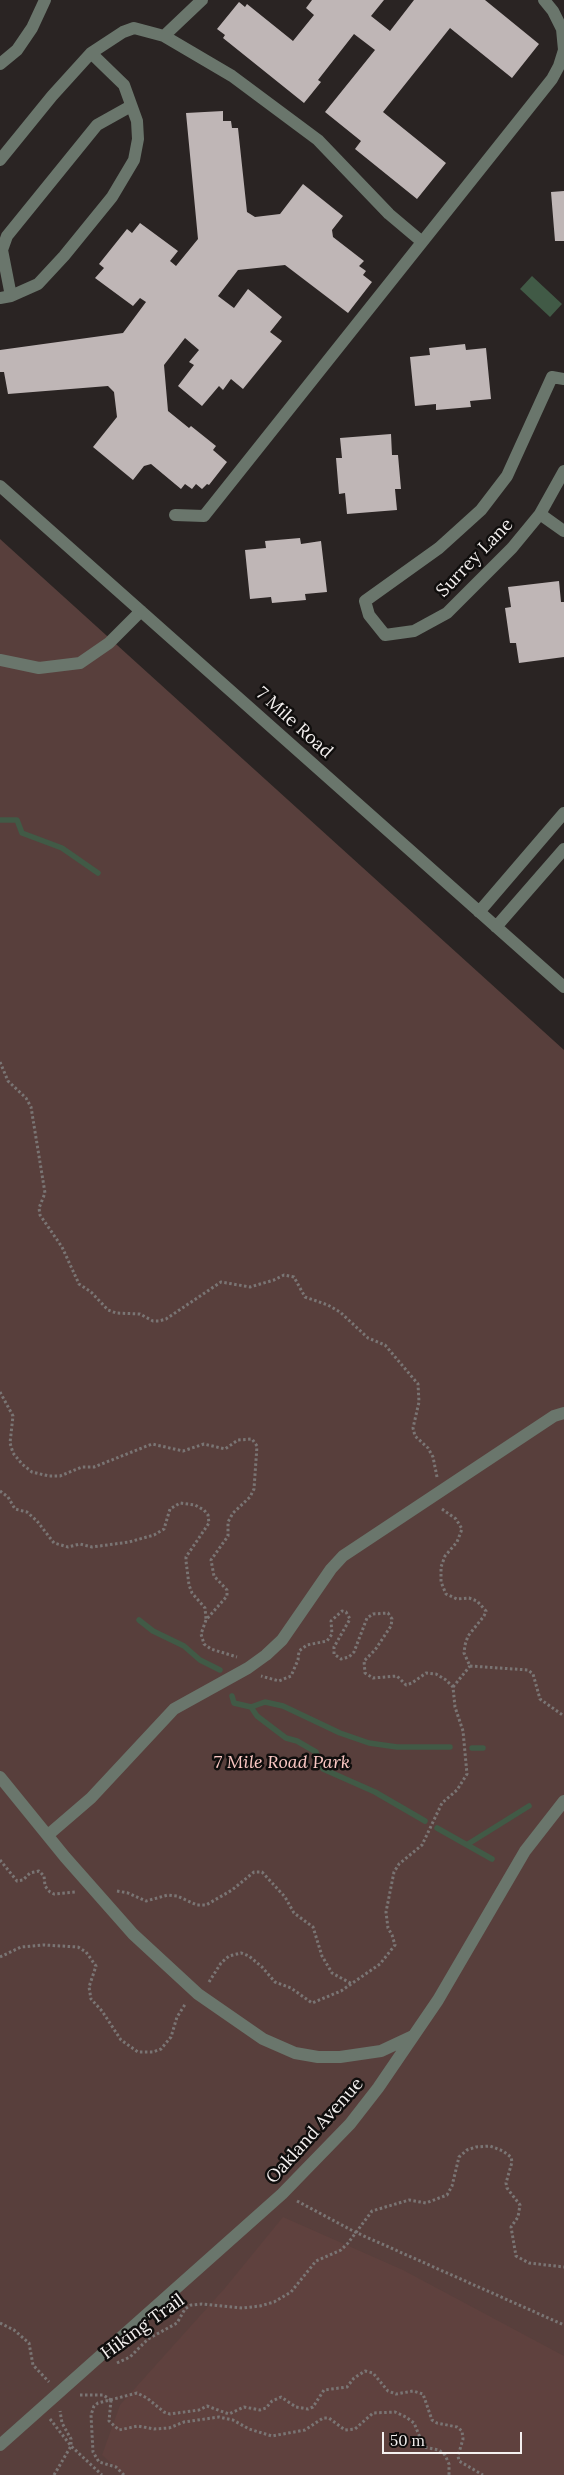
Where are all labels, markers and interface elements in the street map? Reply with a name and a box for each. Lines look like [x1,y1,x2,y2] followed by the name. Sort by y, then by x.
[432,514,518,602] street label: Surrey Lane
[251,683,337,763] street label: 7 Mile Road
[214,1752,350,1774] park label: 7 Mile Road Park
[262,2074,368,2188] street label: Oakland Avenue
[97,2290,189,2364] street label: Hiking Trail
[384,2422,524,2454] scale bar
[390,2431,425,2450] text: 50 m

